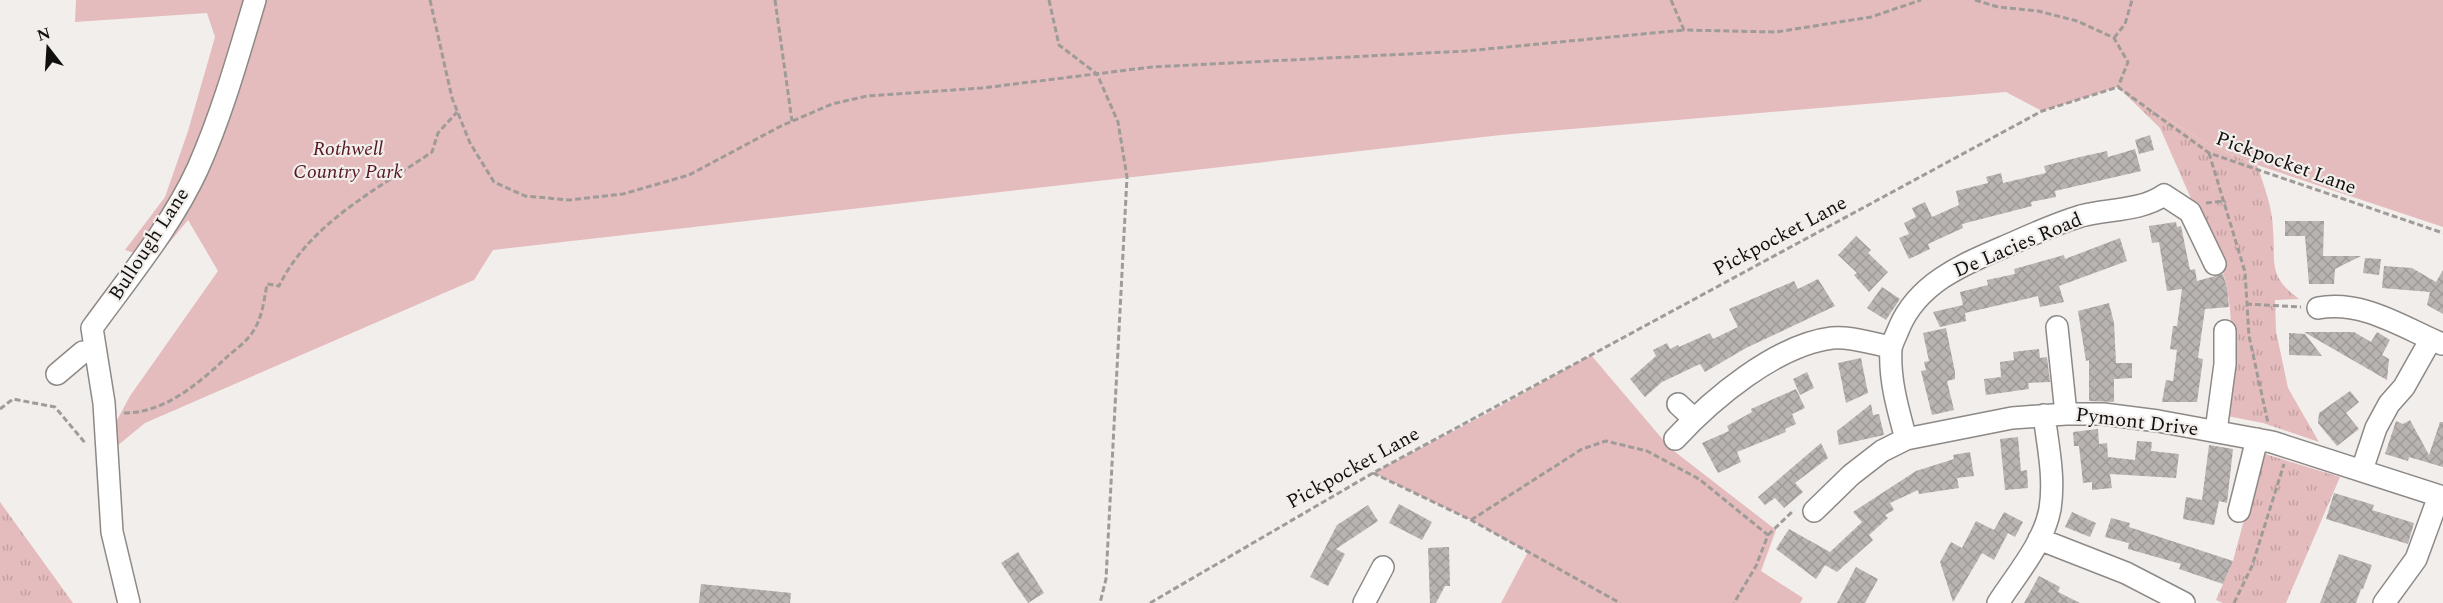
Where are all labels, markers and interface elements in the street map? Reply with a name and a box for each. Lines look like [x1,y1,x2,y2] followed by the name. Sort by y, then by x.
[18,18,78,78] north arrow
[34,21,54,48] text: N
[2211,124,2361,202] street label: Pickpocket Lane
[293,134,403,187] park label: Rothwell Country Park
[101,182,197,306] street label: Bullough Lane
[1708,188,1852,284] street label: Pickpocket Lane
[1949,204,2087,286] street label: De Lacies Road
[2074,400,2200,444] street label: Pymont Drive
[1281,419,1425,517] street label: Pickpocket Lane

